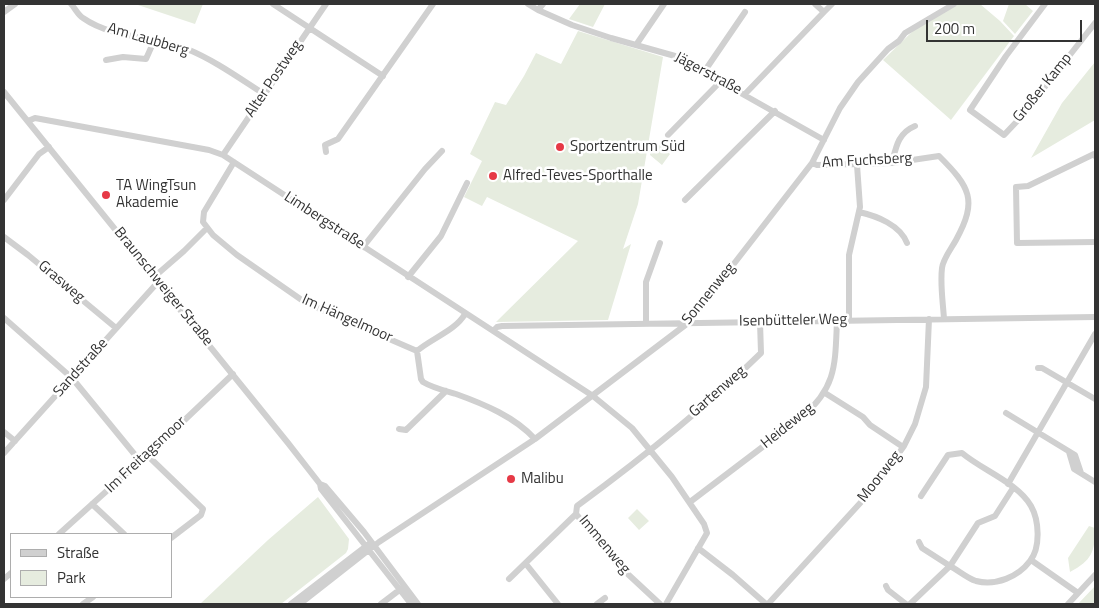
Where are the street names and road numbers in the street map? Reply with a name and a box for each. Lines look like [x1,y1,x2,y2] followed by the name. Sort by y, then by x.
[105,20,191,60] street label: Am Laubberg
[242,37,306,121] street label: Alter Postweg
[671,49,745,99] street label: Jägerstraße
[1010,50,1076,126] street label: Großer Kamp
[821,150,913,172] street label: Am Fuchsberg
[280,188,368,254] street label: Limbergstraße
[110,224,216,350] street label: Braunschweiger Straße
[34,257,88,307] street label: Grasweg
[679,259,739,329] street label: Sonnenweg
[299,291,395,347] street label: Im Hängelmoor
[739,311,847,331] street label: Isenbütteler Weg
[50,335,112,401] street label: Sandstraße
[686,362,750,422] street label: Gartenweg
[758,399,818,453] street label: Heideweg
[102,413,190,497] street label: Im Freitagsmoor
[854,448,906,506] street label: Moorweg
[574,512,634,578] street label: Immenweg

